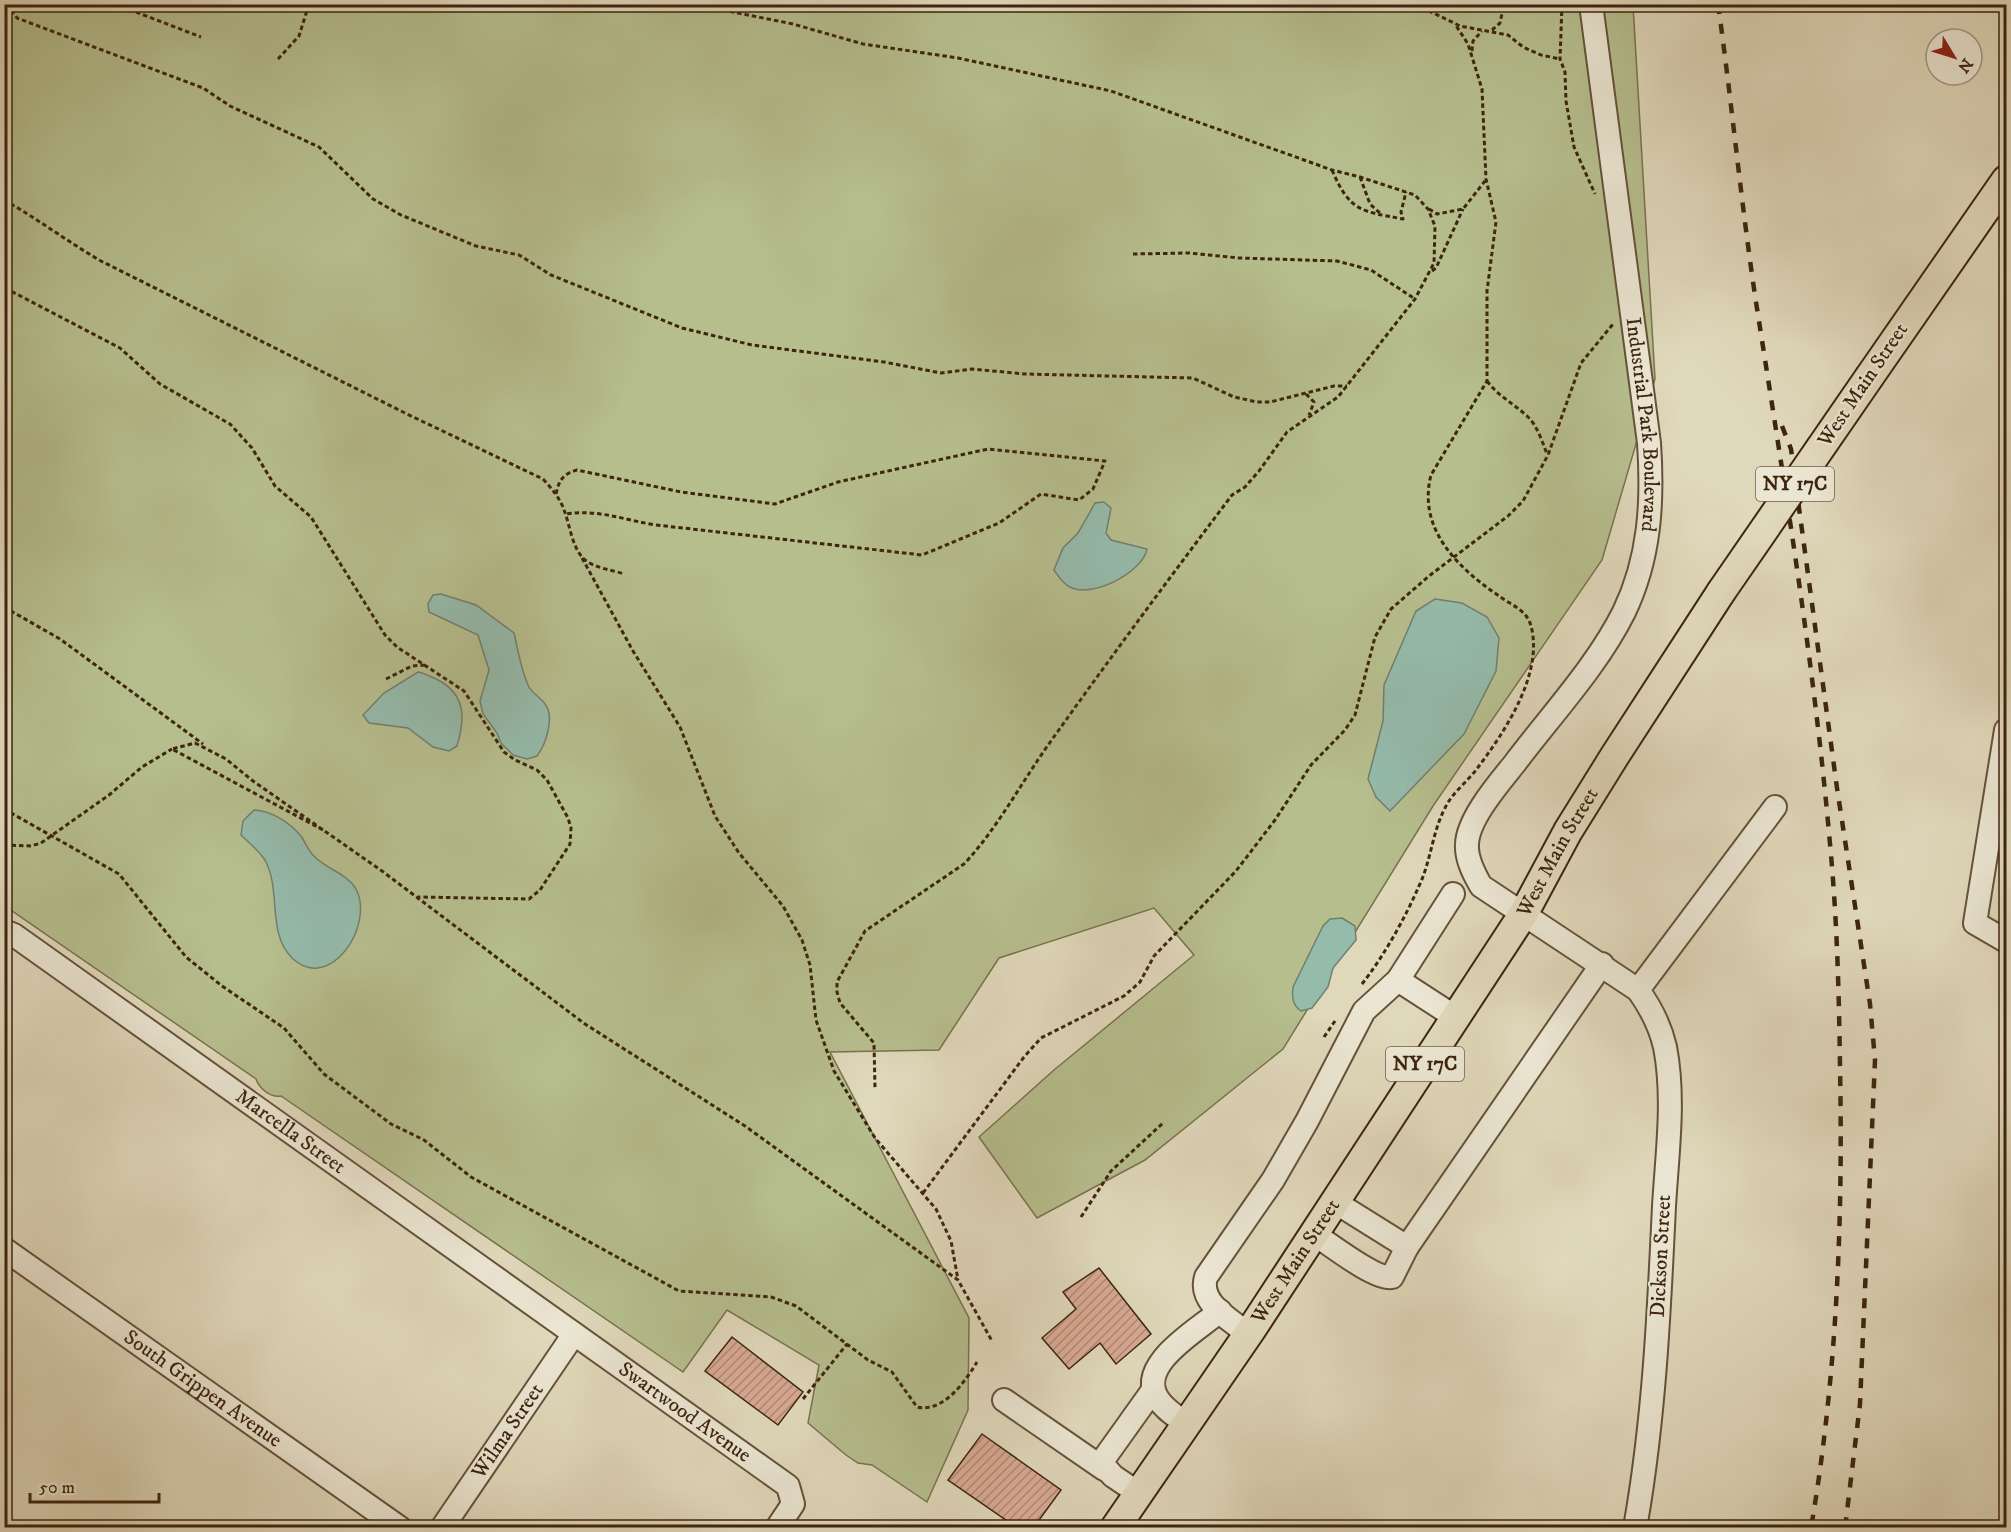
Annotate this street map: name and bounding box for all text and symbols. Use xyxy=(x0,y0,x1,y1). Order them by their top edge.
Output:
north arrow xyxy=(1924,27,1984,87)
text: N xyxy=(1953,54,1977,77)
street label: Industrial Park Boulevard xyxy=(1620,316,1663,534)
street label: West Main Street xyxy=(1811,318,1914,453)
road number: NY 17C xyxy=(1756,467,1834,501)
street label: West Main Street xyxy=(1511,783,1605,922)
road number: NY 17C xyxy=(1386,1047,1464,1081)
street label: Marcella Street xyxy=(230,1084,351,1180)
street label: West Main Street xyxy=(1245,1194,1346,1330)
street label: Dickson Street xyxy=(1645,1194,1677,1318)
street label: South Grippen Avenue xyxy=(119,1324,287,1454)
street label: Swartwood Avenue xyxy=(613,1356,756,1469)
street label: Wilma Street xyxy=(466,1378,550,1485)
scale bar xyxy=(30,1466,159,1504)
text: 50 m xyxy=(39,1477,75,1499)

